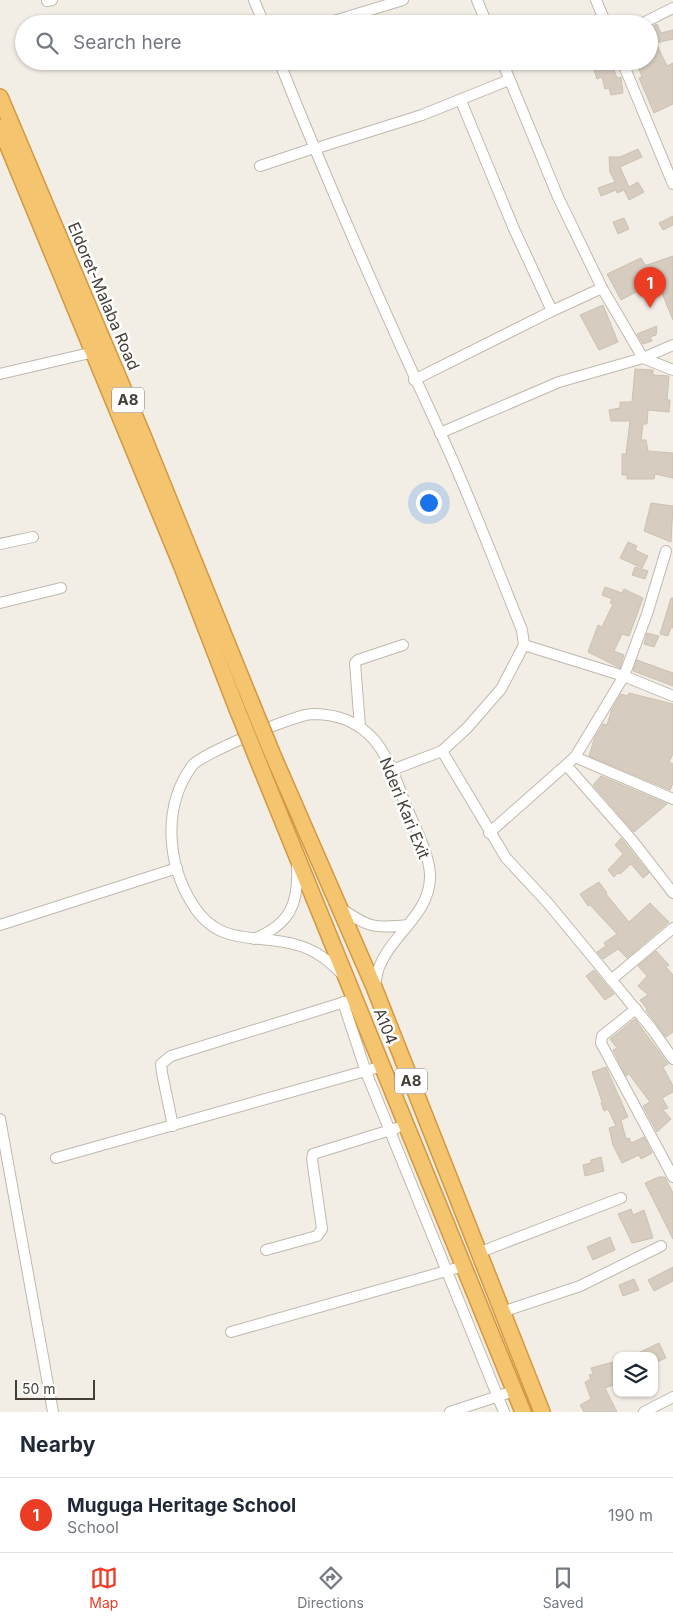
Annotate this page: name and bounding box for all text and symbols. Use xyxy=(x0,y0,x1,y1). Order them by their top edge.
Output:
search box xyxy=(15,15,658,70)
icon: search xyxy=(33,29,61,57)
text: Search here xyxy=(73,31,182,54)
street label: Eldoret-Malaba Road xyxy=(64,219,144,373)
pin: 1 xyxy=(634,267,666,308)
road number: A8 xyxy=(112,388,144,412)
your location xyxy=(416,490,442,516)
street label: Nderi Kari Exit xyxy=(376,754,434,862)
street label: A104 xyxy=(370,1005,402,1047)
road number: A8 xyxy=(395,1068,427,1094)
map controls xyxy=(613,1352,658,1397)
button: layers xyxy=(613,1352,658,1397)
scale bar xyxy=(15,1377,95,1400)
text: 50 m xyxy=(22,1380,56,1397)
text: Nearby xyxy=(20,1432,95,1457)
text: Muguga Heritage School xyxy=(67,1494,296,1517)
text: 1 xyxy=(33,1505,39,1525)
text: 190 m xyxy=(608,1505,653,1525)
text: School xyxy=(67,1517,119,1537)
tab: Map xyxy=(89,1564,118,1611)
tab: Directions xyxy=(297,1564,364,1611)
tab: Saved xyxy=(543,1564,584,1611)

